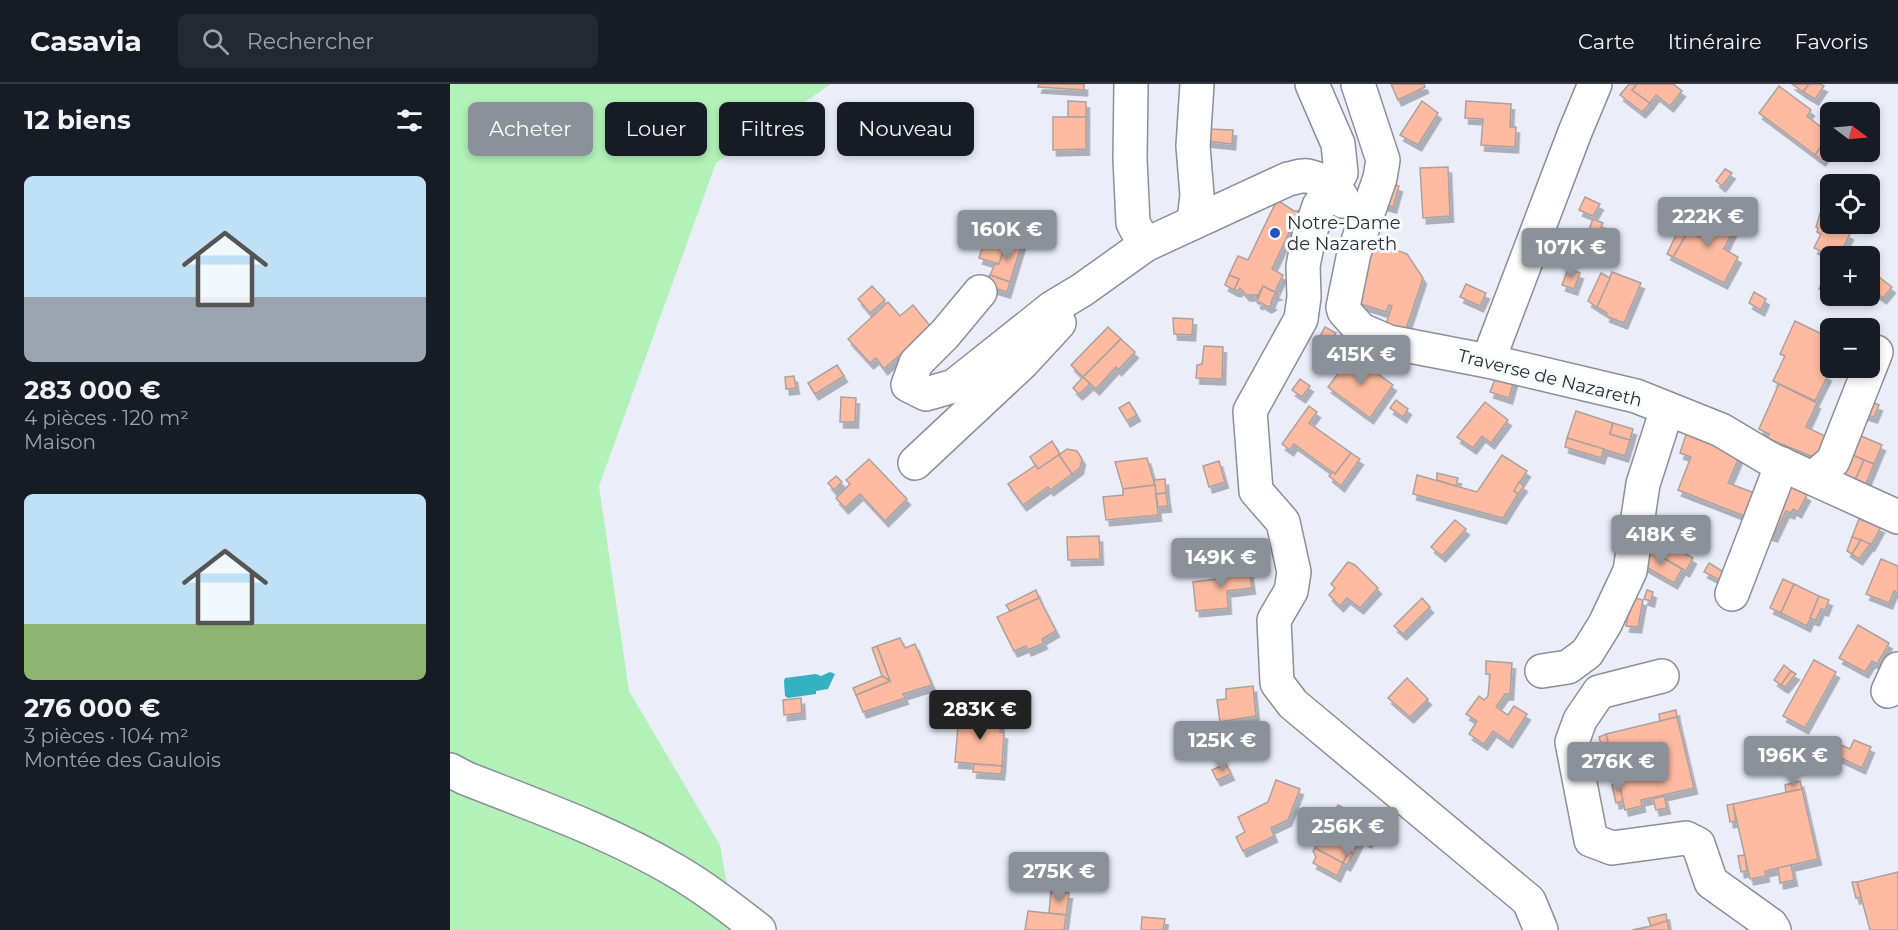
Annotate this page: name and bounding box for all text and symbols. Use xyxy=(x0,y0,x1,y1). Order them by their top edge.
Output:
search box xyxy=(178,14,598,68)
text: Casavia xyxy=(30,24,142,58)
icon: search xyxy=(199,25,232,58)
text: Rechercher xyxy=(247,28,374,55)
text: Carte xyxy=(1578,29,1635,54)
text: Itinéraire xyxy=(1668,29,1762,54)
text: Favoris xyxy=(1795,29,1868,54)
chip: Acheter xyxy=(468,102,593,156)
chip: Louer xyxy=(605,102,707,156)
chip: Filtres xyxy=(719,102,825,156)
chip: Nouveau xyxy=(837,102,974,156)
north arrow xyxy=(1820,102,1880,162)
map controls xyxy=(1820,102,1880,378)
text: 12 biens xyxy=(24,104,131,136)
icon: filters xyxy=(393,104,426,137)
button: locate xyxy=(1820,174,1880,234)
pin: 222K € xyxy=(1659,197,1757,248)
text: 222K € xyxy=(1672,204,1744,228)
pin: 160K € xyxy=(958,210,1056,261)
place label: Notre-Dame de Nazareth xyxy=(1287,212,1401,255)
icon: home xyxy=(171,215,279,323)
text: 160K € xyxy=(972,217,1042,241)
marker: Notre-Dame de Nazareth xyxy=(1268,226,1282,240)
pin: 107K € xyxy=(1522,228,1620,279)
text: 107K € xyxy=(1536,235,1606,259)
button: + xyxy=(1820,246,1880,306)
button: − xyxy=(1820,318,1880,378)
pin: 415K € xyxy=(1312,335,1410,386)
text: 415K € xyxy=(1326,342,1396,366)
street label: Traverse de Nazareth xyxy=(1456,344,1644,412)
text: 283 000 € xyxy=(24,374,161,406)
text: 4 pièces · 120 m² xyxy=(24,406,189,430)
text: Maison xyxy=(24,430,96,454)
pin: 418K € xyxy=(1612,515,1710,566)
text: 418K € xyxy=(1626,522,1697,546)
icon: home xyxy=(171,533,279,641)
pin: 149K € xyxy=(1172,538,1270,589)
text: 149K € xyxy=(1186,545,1256,569)
pin: 283K € xyxy=(931,690,1029,741)
text: 276 000 € xyxy=(24,692,160,724)
text: 283K € xyxy=(943,697,1017,721)
pin: 125K € xyxy=(1173,721,1271,772)
text: 3 pièces · 104 m² xyxy=(24,724,189,748)
text: 125K € xyxy=(1188,728,1256,752)
pin: 196K € xyxy=(1744,736,1842,787)
pin: 276K € xyxy=(1569,742,1667,793)
text: 196K € xyxy=(1758,743,1828,767)
text: Montée des Gaulois xyxy=(24,748,221,772)
text: 276K € xyxy=(1581,749,1655,773)
pin: 256K € xyxy=(1299,807,1397,858)
text: 256K € xyxy=(1311,814,1385,838)
pin: 275K € xyxy=(1010,852,1108,903)
text: 275K € xyxy=(1023,859,1095,883)

